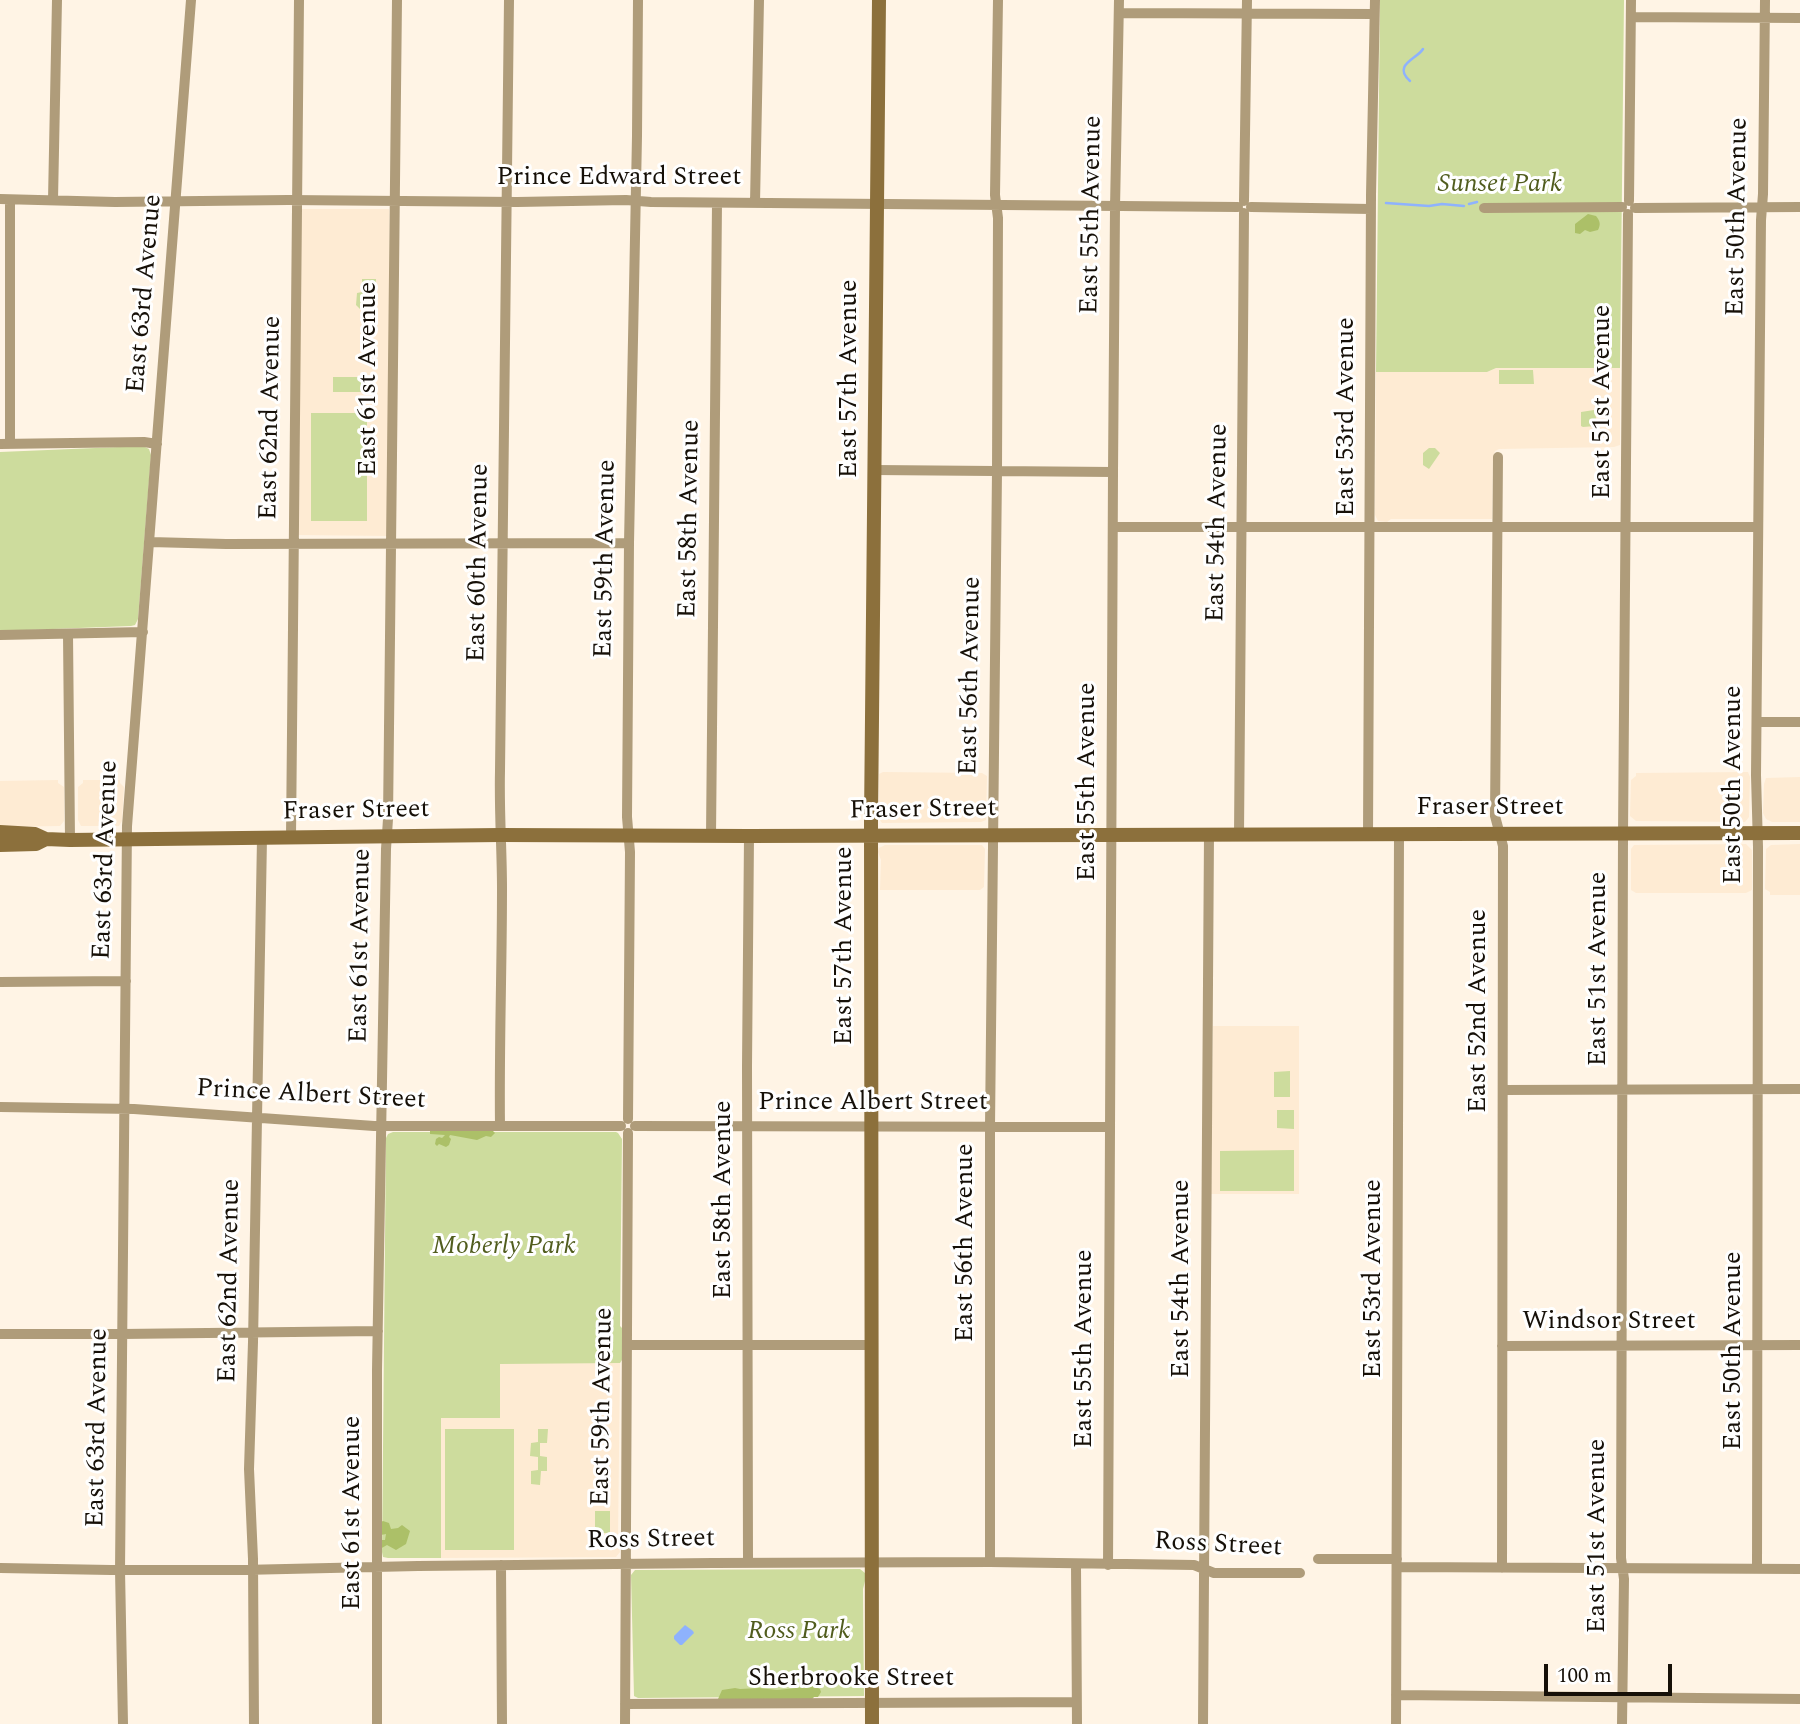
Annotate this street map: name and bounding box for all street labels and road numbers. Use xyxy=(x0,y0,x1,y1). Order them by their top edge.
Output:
street label: East 55th Avenue xyxy=(1076,115,1110,315)
street label: East 50th Avenue xyxy=(1722,117,1756,317)
street label: Prince Edward Street xyxy=(497,163,741,195)
street label: East 63rd Avenue xyxy=(122,193,170,395)
street label: East 57th Avenue xyxy=(835,279,867,479)
street label: East 61st Avenue xyxy=(354,282,386,476)
street label: East 51st Avenue xyxy=(1588,305,1620,499)
street label: East 62nd Avenue xyxy=(255,316,289,520)
street label: East 53rd Avenue xyxy=(1332,317,1364,517)
street label: East 58th Avenue xyxy=(674,419,708,619)
street label: East 54th Avenue xyxy=(1202,423,1236,623)
street label: East 59th Avenue xyxy=(590,459,624,659)
street label: East 60th Avenue xyxy=(463,463,497,663)
street label: East 56th Avenue xyxy=(955,576,989,776)
street label: East 55th Avenue xyxy=(1073,682,1105,882)
street label: East 50th Avenue xyxy=(1719,685,1751,885)
street label: East 63rd Avenue xyxy=(88,760,126,960)
street label: Fraser Street xyxy=(1416,793,1564,825)
street label: Fraser Street xyxy=(849,794,997,828)
street label: Fraser Street xyxy=(282,795,430,829)
street label: East 57th Avenue xyxy=(830,846,862,1046)
street label: East 61st Avenue xyxy=(345,848,379,1044)
street label: East 51st Avenue xyxy=(1584,872,1616,1066)
street label: East 52nd Avenue xyxy=(1464,909,1496,1113)
street label: Prince Albert Street xyxy=(195,1074,427,1118)
street label: Prince Albert Street xyxy=(758,1088,988,1120)
street label: East 58th Avenue xyxy=(709,1100,741,1300)
street label: East 56th Avenue xyxy=(951,1143,983,1343)
street label: East 62nd Avenue xyxy=(214,1179,248,1383)
street label: East 54th Avenue xyxy=(1167,1179,1199,1379)
street label: East 53rd Avenue xyxy=(1359,1179,1391,1379)
street label: East 55th Avenue xyxy=(1070,1249,1102,1449)
street label: East 50th Avenue xyxy=(1719,1251,1751,1451)
street label: East 59th Avenue xyxy=(587,1307,621,1507)
street label: Windsor Street xyxy=(1522,1307,1696,1339)
street label: East 63rd Avenue xyxy=(82,1328,116,1528)
street label: East 61st Avenue xyxy=(338,1416,370,1610)
street label: East 51st Avenue xyxy=(1583,1439,1615,1633)
street label: Ross Street xyxy=(587,1524,715,1558)
street label: Ross Street xyxy=(1153,1527,1283,1565)
street label: Sherbrooke Street xyxy=(748,1664,954,1696)

